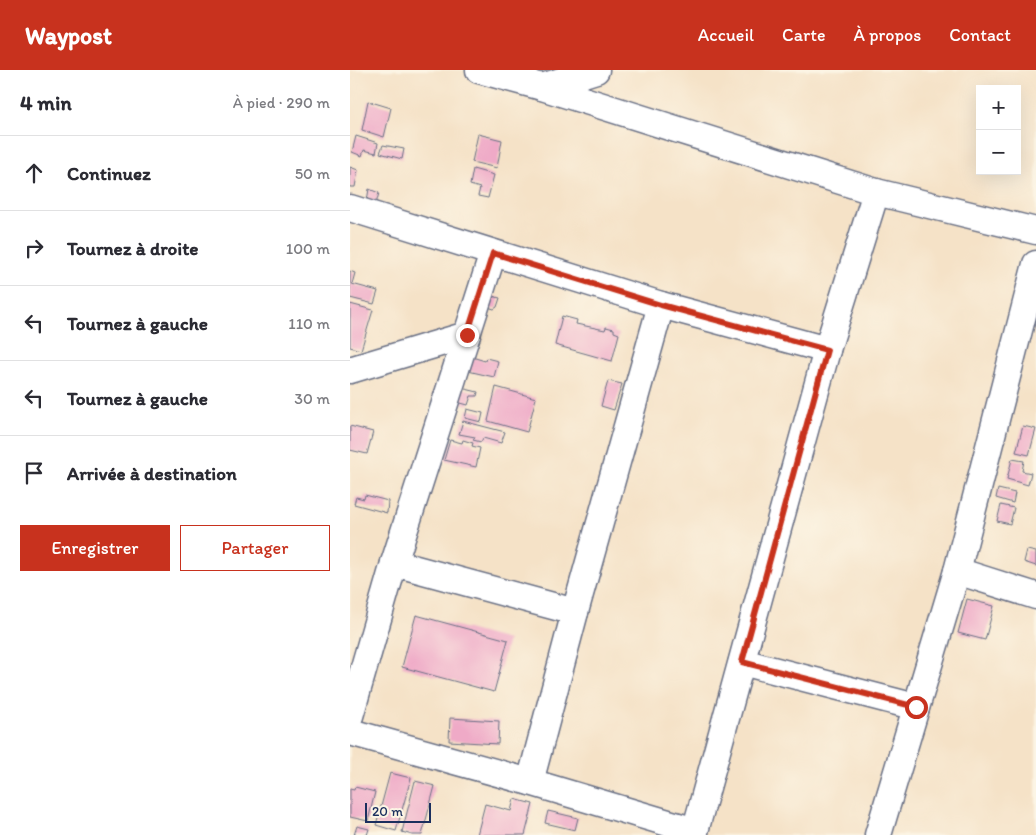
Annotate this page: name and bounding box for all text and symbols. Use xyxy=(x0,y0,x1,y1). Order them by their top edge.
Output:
text: Waypost xyxy=(25,21,112,50)
text: Accueil xyxy=(698,24,754,46)
text: Carte xyxy=(782,24,825,46)
text: À propos xyxy=(853,24,921,46)
text: Contact xyxy=(949,24,1011,46)
map controls xyxy=(976,85,1021,175)
button: + xyxy=(976,85,1021,130)
text: 4 min xyxy=(20,90,72,115)
text: À pied · 290 m xyxy=(233,93,330,112)
button: − xyxy=(976,130,1021,175)
icon: ahead xyxy=(20,159,48,187)
text: Continuez xyxy=(67,162,151,185)
text: 50 m xyxy=(295,164,330,183)
icon: right xyxy=(20,234,48,262)
text: Tournez à droite xyxy=(67,237,199,260)
text: 100 m xyxy=(286,239,330,258)
icon: left xyxy=(20,309,48,337)
text: Tournez à gauche xyxy=(67,312,208,335)
text: 110 m xyxy=(288,314,330,333)
route end xyxy=(456,324,479,347)
icon: left xyxy=(20,384,48,412)
text: Tournez à gauche xyxy=(67,387,208,410)
text: 30 m xyxy=(294,389,330,408)
icon: arrive xyxy=(20,459,48,487)
text: Arrivée à destination xyxy=(67,462,237,485)
button: Enregistrer xyxy=(20,525,170,571)
button: Partager xyxy=(180,525,330,571)
route start xyxy=(905,696,928,719)
scale bar xyxy=(365,800,431,823)
text: 20 m xyxy=(372,803,403,820)

